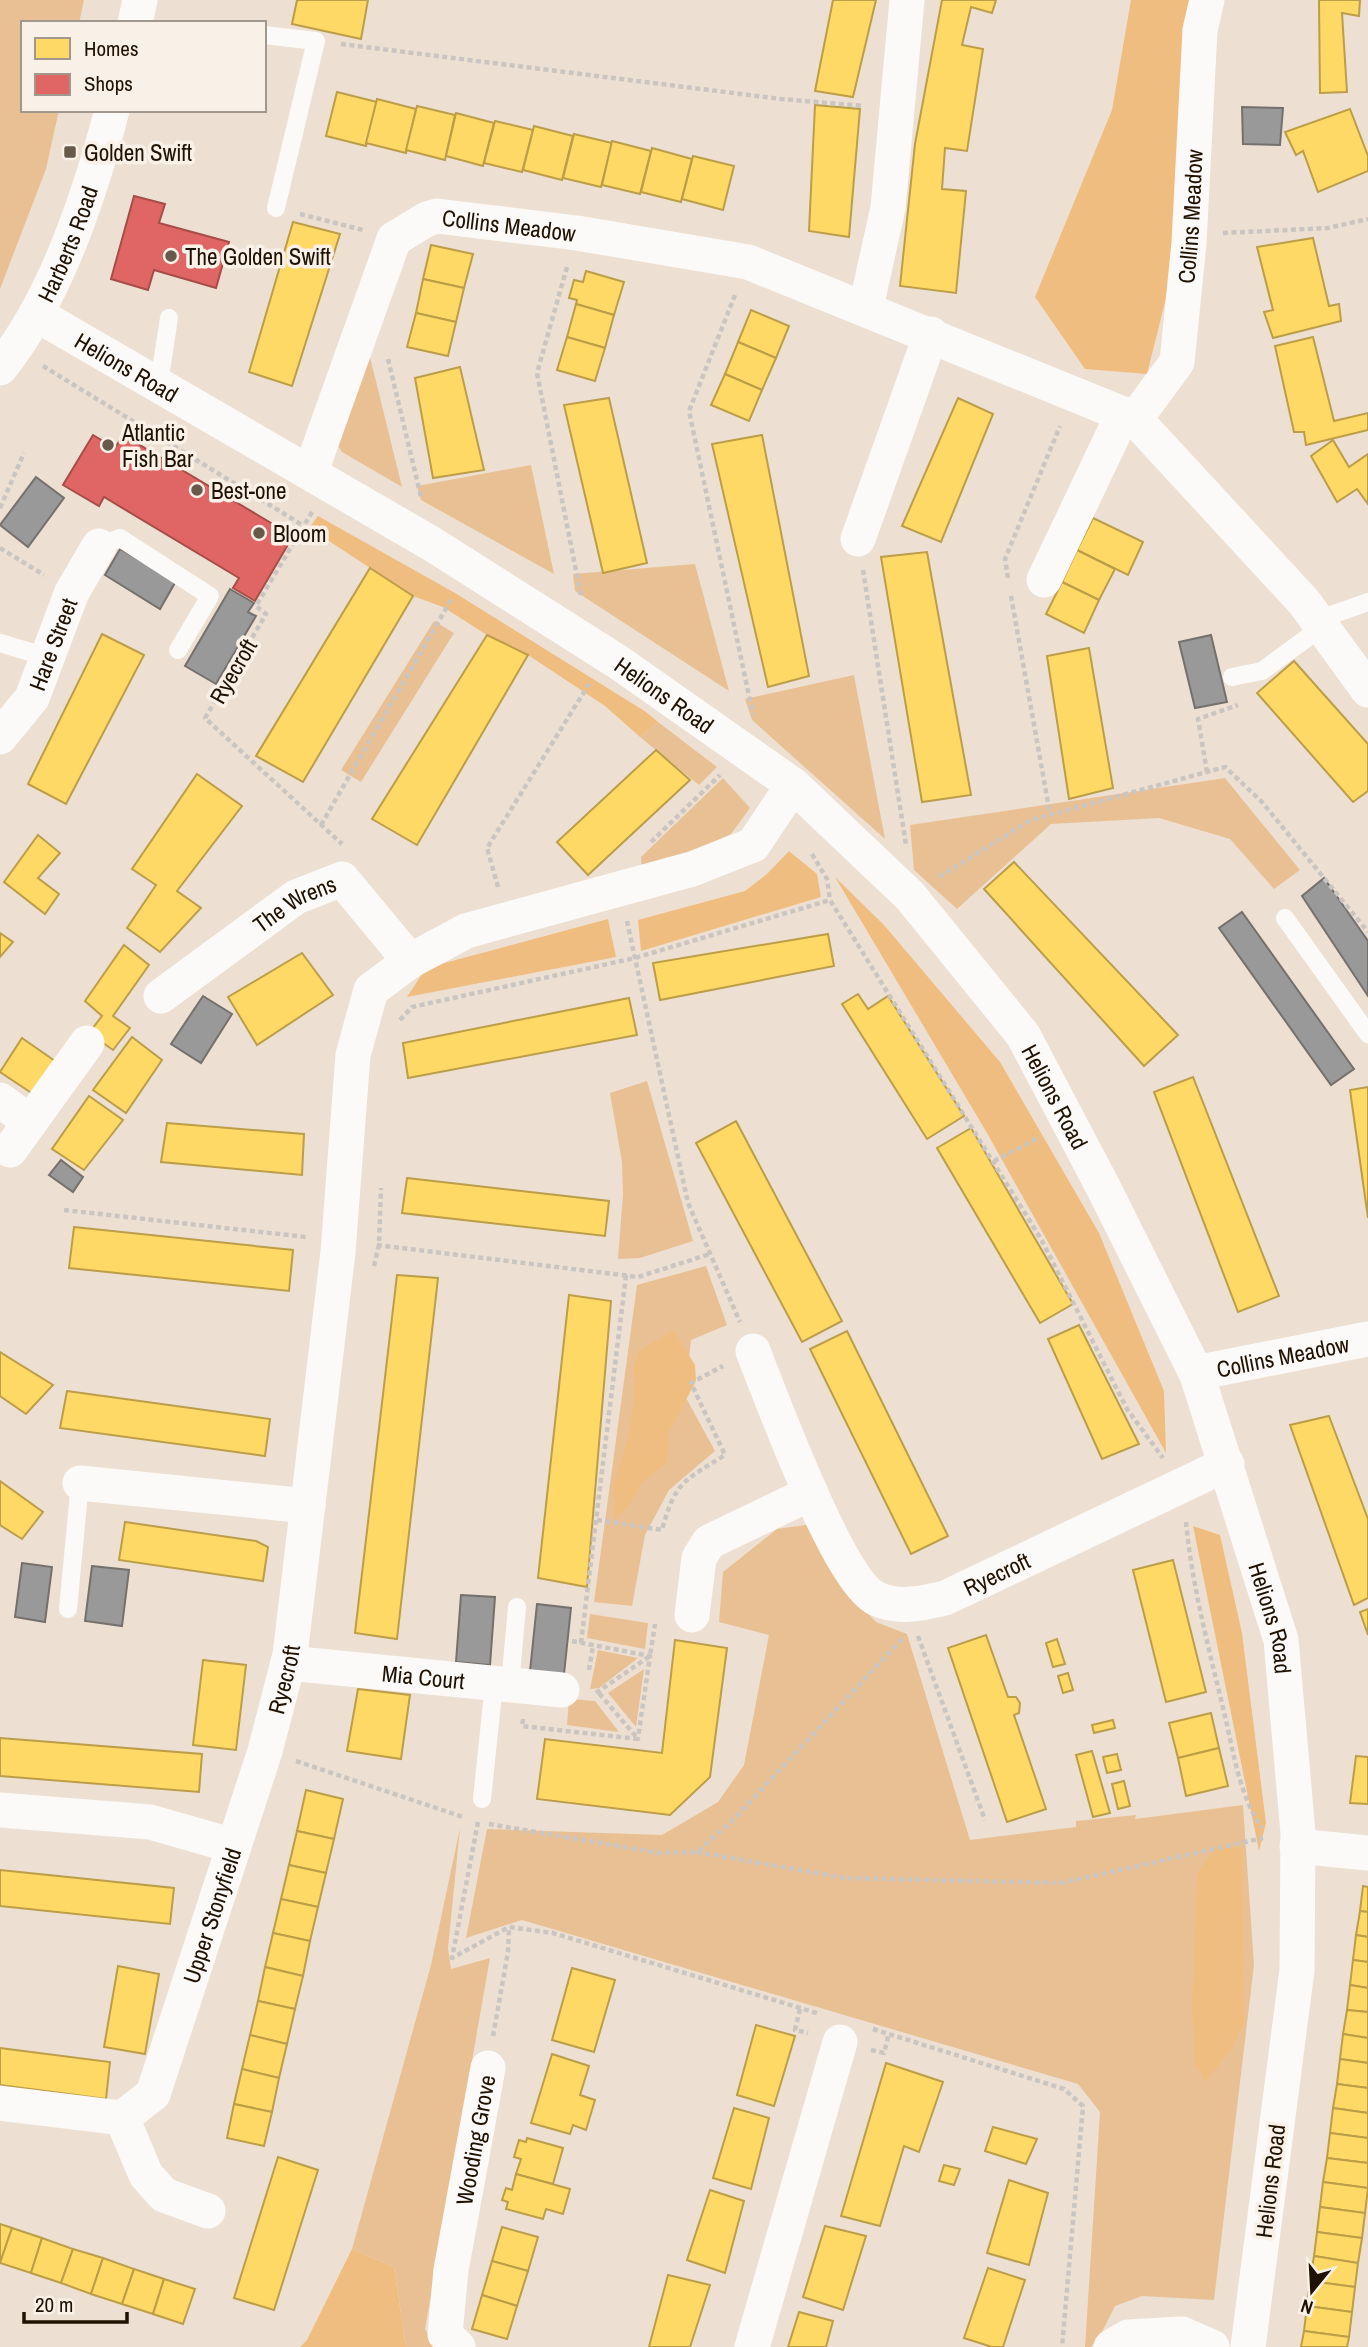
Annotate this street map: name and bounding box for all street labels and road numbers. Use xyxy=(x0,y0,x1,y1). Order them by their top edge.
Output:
street label: Collins Meadow xyxy=(1170,148,1209,285)
street label: Harberts Road xyxy=(29,182,104,307)
street label: Collins Meadow xyxy=(441,201,578,248)
street label: Helions Road xyxy=(70,325,184,409)
street label: Hare Street xyxy=(21,594,84,695)
street label: Ryecroft xyxy=(202,633,264,709)
street label: Helions Road xyxy=(609,649,720,740)
street label: The Wrens xyxy=(246,867,340,939)
street label: Helions Road xyxy=(1015,1039,1096,1154)
street label: Collins Meadow xyxy=(1214,1328,1352,1384)
street label: Ryecroft xyxy=(958,1544,1035,1603)
street label: Helions Road xyxy=(1242,1558,1299,1675)
street label: Ryecroft xyxy=(260,1643,307,1717)
street label: Mia Court xyxy=(381,1657,466,1696)
street label: Upper Stonyfield xyxy=(175,1844,248,1987)
street label: Wooding Grove xyxy=(448,2072,502,2207)
street label: Helions Road xyxy=(1248,2122,1292,2240)

